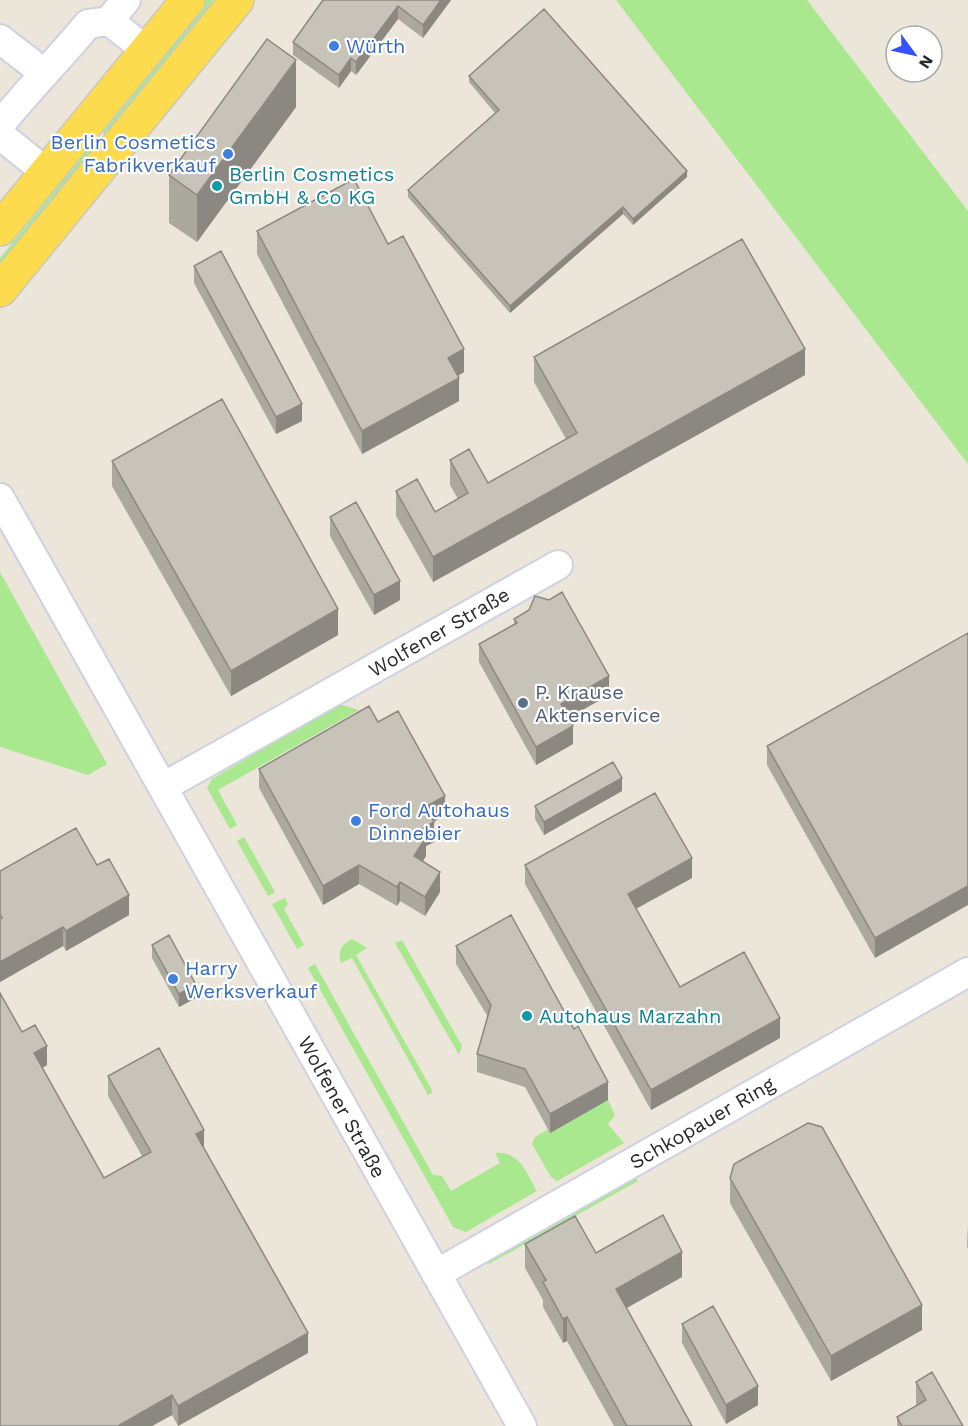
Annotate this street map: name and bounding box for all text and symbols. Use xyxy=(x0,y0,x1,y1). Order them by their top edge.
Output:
north arrow xyxy=(884,24,944,84)
place label: Würth xyxy=(346,34,406,58)
marker: Würth xyxy=(327,39,341,53)
text: N xyxy=(915,52,937,72)
place label: Berlin Cosmetics Fabrikverkauf xyxy=(51,130,216,177)
marker: Berlin Cosmetics Fabrikverkauf xyxy=(221,147,235,161)
place label: Berlin Cosmetics GmbH & Co KG xyxy=(229,162,394,209)
marker: Berlin Cosmetics GmbH & Co KG xyxy=(210,179,224,193)
street label: Wolfener Straße xyxy=(364,582,514,682)
place label: P. Krause Aktenservice xyxy=(535,680,661,727)
marker: P. Krause Aktenservice xyxy=(516,696,530,710)
place label: Ford Autohaus Dinnebier xyxy=(368,798,510,845)
marker: Ford Autohaus Dinnebier xyxy=(349,814,363,828)
place label: Harry Werksverkauf xyxy=(185,956,318,1003)
marker: Harry Werksverkauf xyxy=(166,972,180,986)
place label: Autohaus Marzahn xyxy=(539,1004,721,1028)
marker: Autohaus Marzahn xyxy=(520,1009,534,1023)
street label: Wolfener Straße xyxy=(293,1032,391,1182)
street label: Schkopauer Ring xyxy=(625,1072,779,1174)

